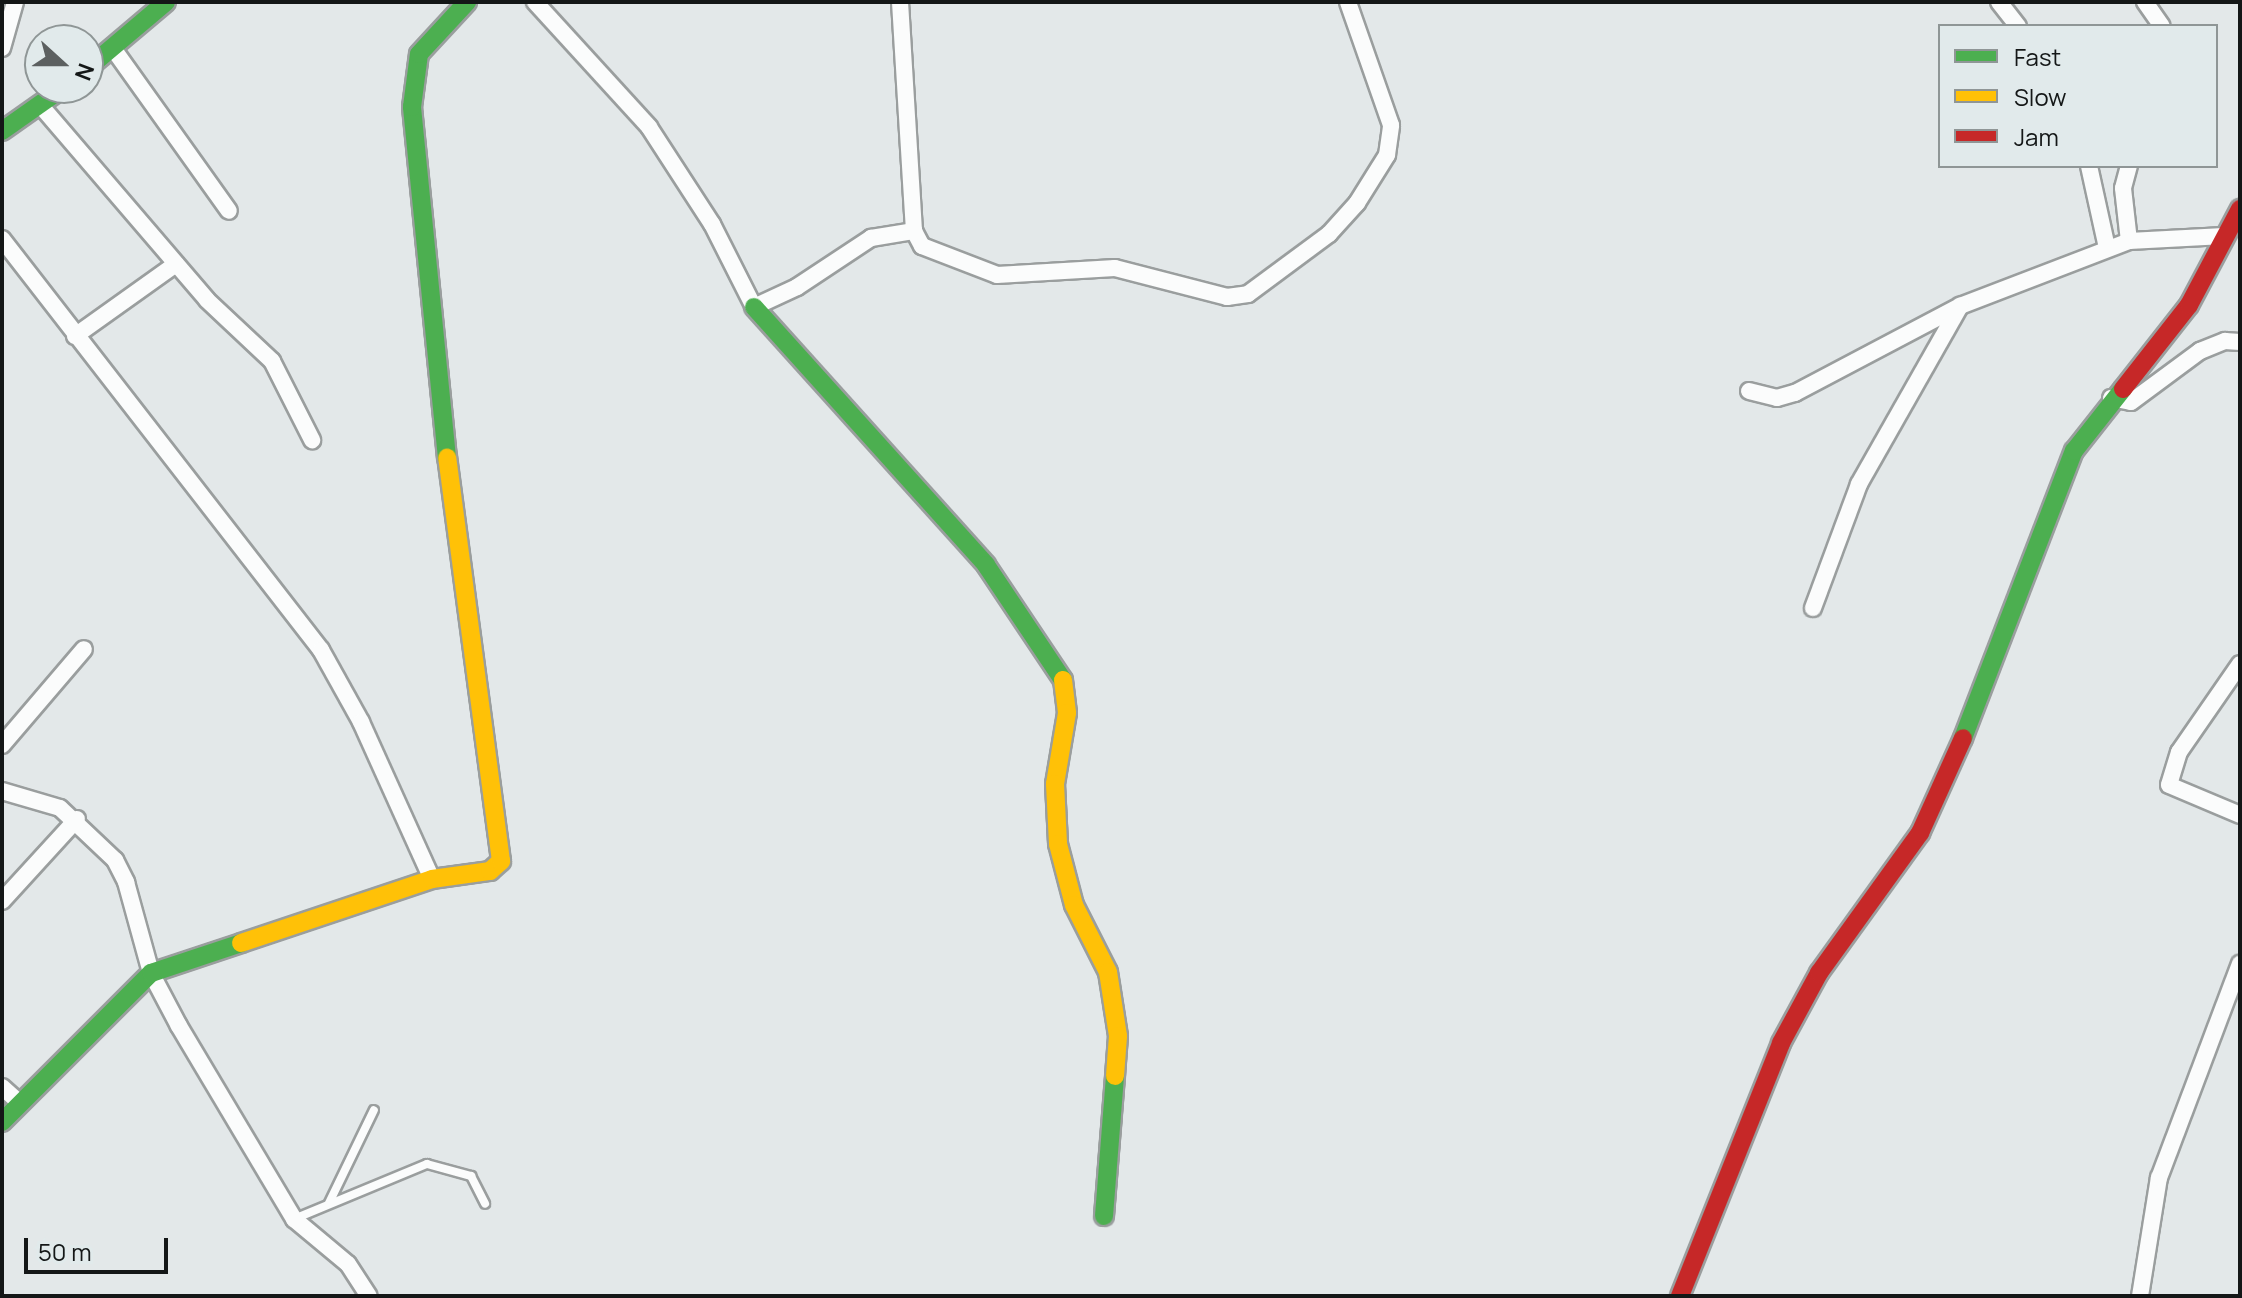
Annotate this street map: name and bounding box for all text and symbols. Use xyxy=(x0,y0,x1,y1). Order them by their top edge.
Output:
north arrow xyxy=(24,24,104,104)
legend xyxy=(1938,24,2218,168)
text: Fast xyxy=(2014,40,2061,73)
text: N xyxy=(68,59,101,85)
text: Slow xyxy=(2014,80,2067,113)
text: Jam xyxy=(2014,120,2059,153)
scale bar xyxy=(28,1222,172,1272)
text: 50 m xyxy=(38,1235,92,1268)

